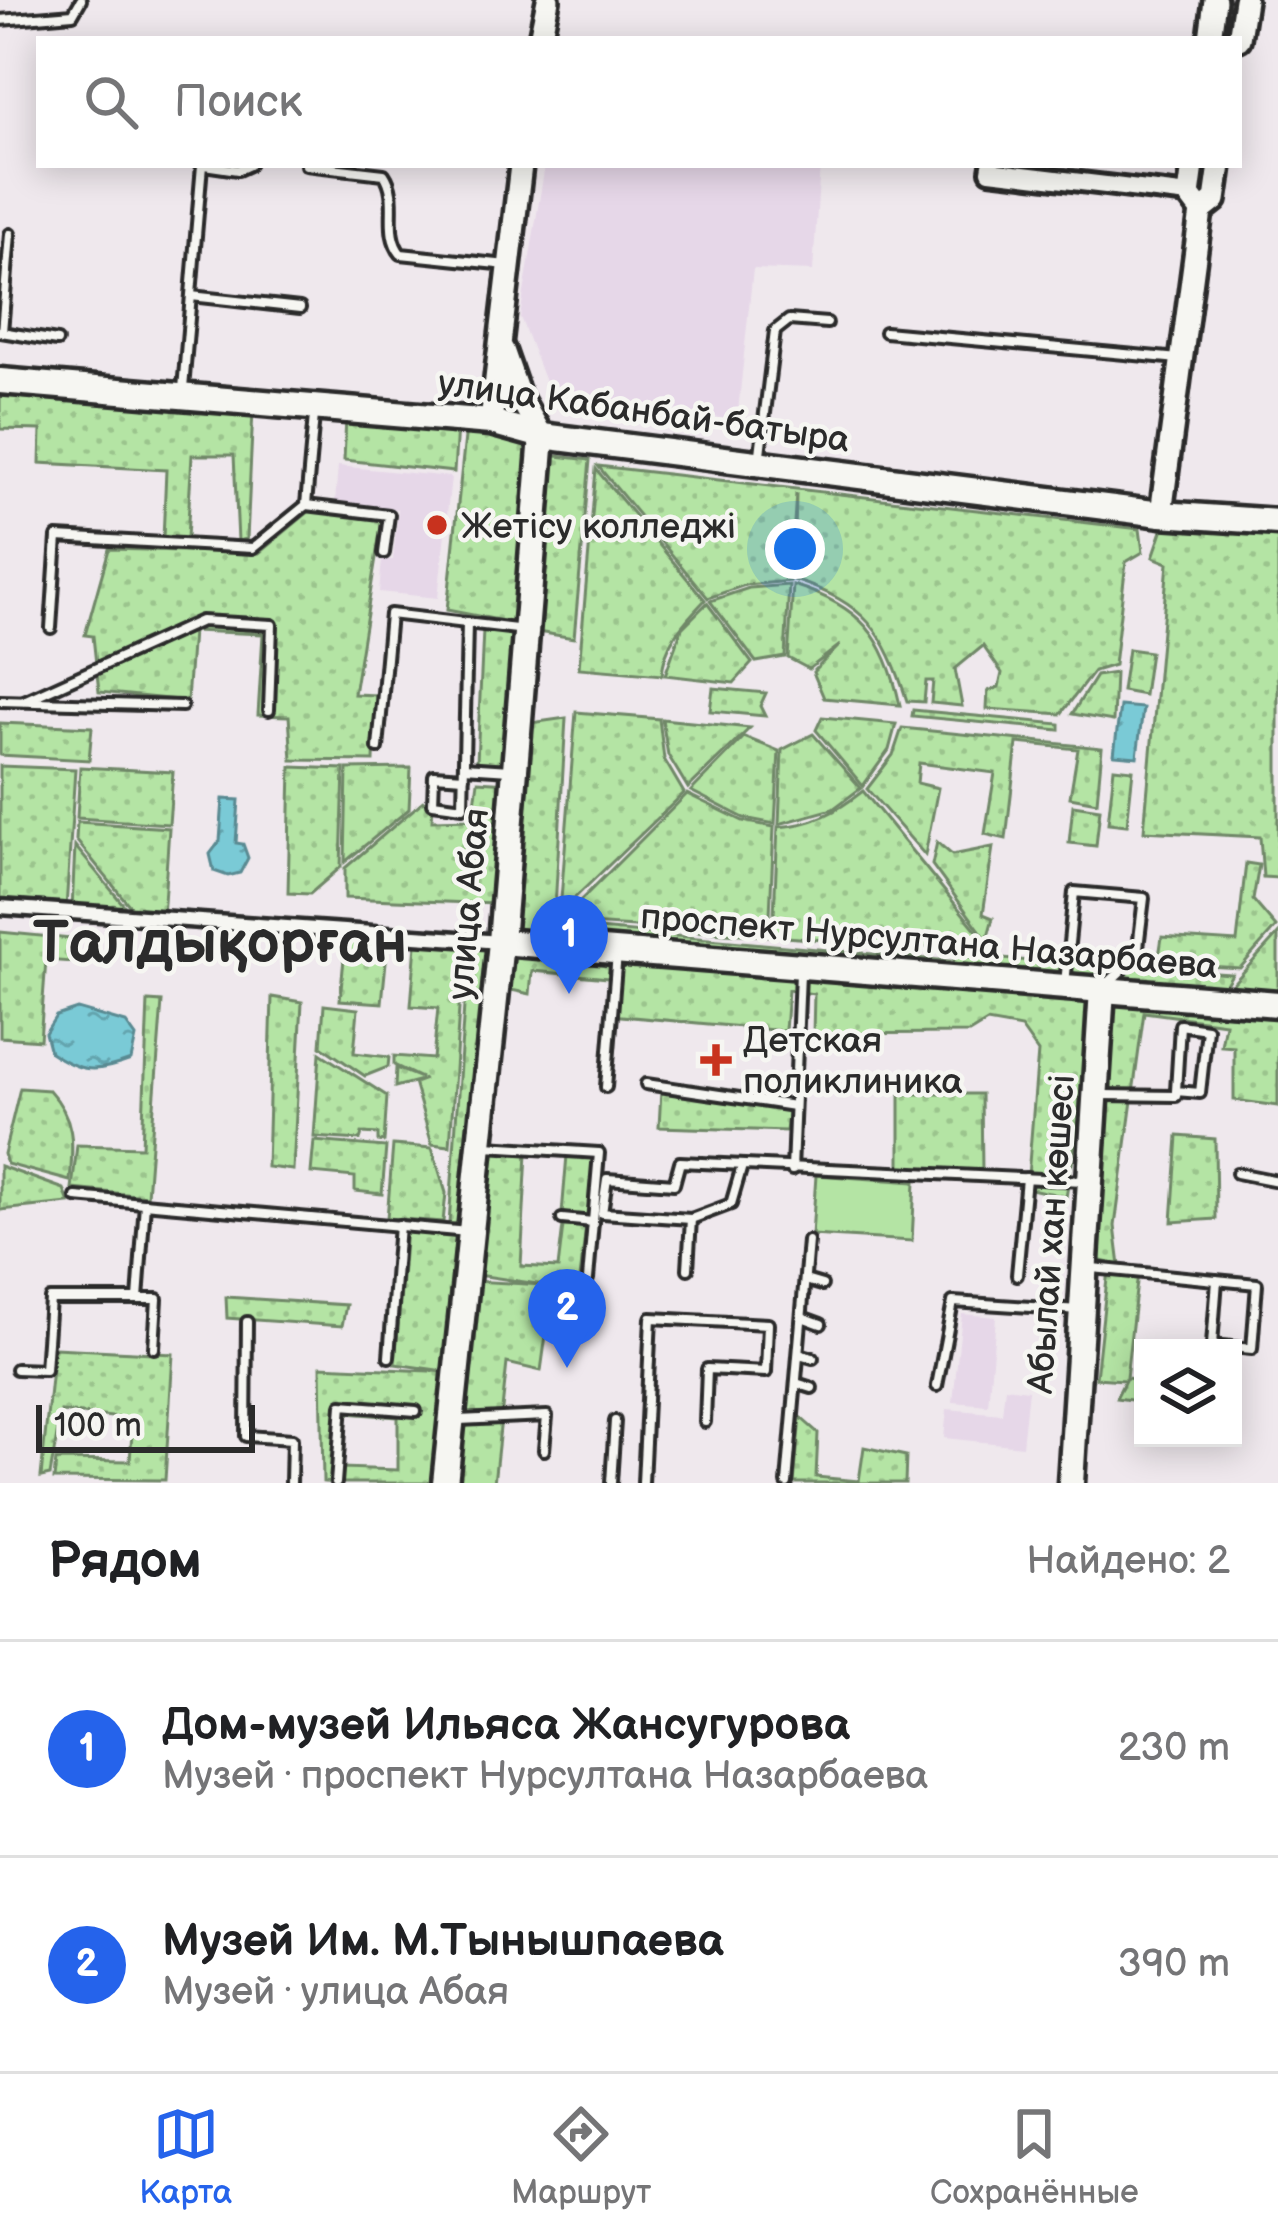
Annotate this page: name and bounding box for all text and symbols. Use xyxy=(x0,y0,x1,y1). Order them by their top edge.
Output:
search box xyxy=(36,36,1242,168)
icon: search xyxy=(78,69,144,135)
text: Поиск xyxy=(174,75,302,130)
street label: улица Кабанбай-батыра xyxy=(435,362,852,463)
place label: Жетісу колледжі xyxy=(461,506,736,549)
marker: Жетісу колледжі xyxy=(424,512,450,538)
your location xyxy=(765,519,825,579)
street label: улица Абая xyxy=(440,807,499,1002)
pin: 1 xyxy=(530,895,608,994)
street label: проспект Нурсултана Назарбаева xyxy=(638,896,1219,989)
district label: Талдықорған xyxy=(33,908,407,980)
place label: Детская поликлиника xyxy=(743,1020,963,1104)
marker: Детская поликлиника xyxy=(700,1044,732,1076)
street label: Абылай хан көшесі xyxy=(1020,1073,1085,1396)
pin: 2 xyxy=(528,1269,606,1368)
map controls xyxy=(1134,1339,1242,1447)
button: layers xyxy=(1134,1339,1242,1447)
scale bar xyxy=(36,1399,255,1452)
text: 100 m xyxy=(54,1406,142,1446)
text: Рядом xyxy=(48,1531,202,1592)
text: Найдено: 2 xyxy=(1026,1538,1230,1585)
text: Дом-музей Ильяса Жансугурова xyxy=(162,1698,850,1753)
text: 1 xyxy=(79,1725,95,1772)
text: 230 m xyxy=(1118,1725,1230,1772)
text: Музей · проспект Нурсултана Назарбаева xyxy=(162,1753,928,1800)
text: Музей Им. М.Тынышпаева xyxy=(162,1914,724,1969)
text: 2 xyxy=(75,1941,99,1988)
text: 390 m xyxy=(1118,1941,1230,1988)
text: Музей · улица Абая xyxy=(162,1969,509,2016)
tab: Карта xyxy=(139,2101,232,2213)
tab: Маршрут xyxy=(511,2101,651,2213)
tab: Сохранённые xyxy=(930,2101,1139,2213)

